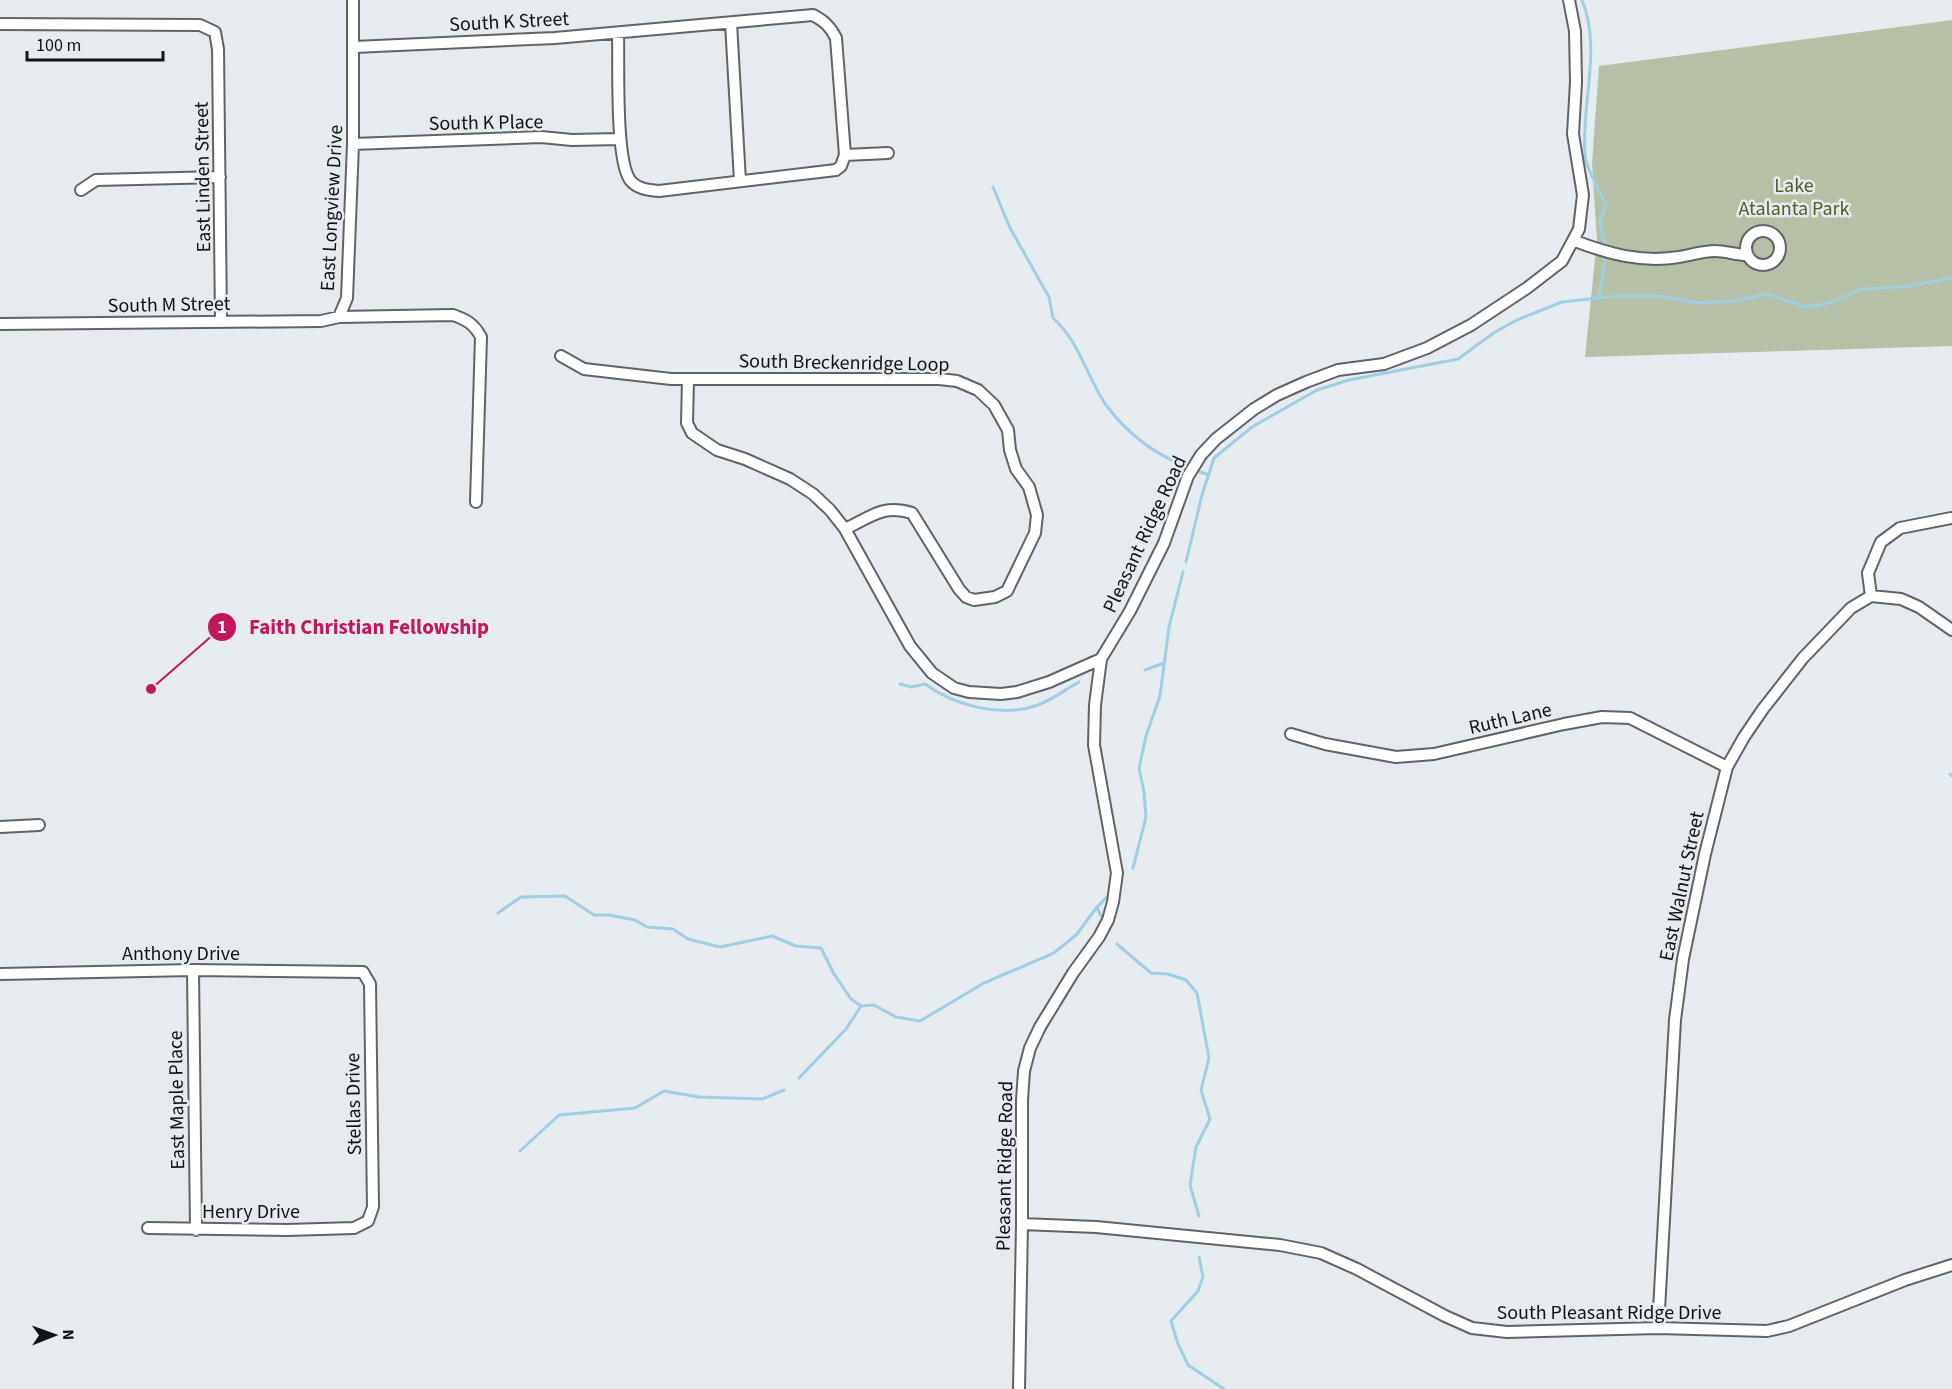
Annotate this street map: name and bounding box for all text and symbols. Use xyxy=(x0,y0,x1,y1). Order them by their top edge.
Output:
street label: South K Street xyxy=(449,5,570,39)
scale bar xyxy=(27,24,164,62)
text: 100 m xyxy=(36,33,81,58)
street label: East Linden Street xyxy=(188,101,218,253)
street label: South K Place xyxy=(428,108,544,138)
street label: East Longview Drive xyxy=(314,124,350,292)
park label: Lake Atalanta Park xyxy=(1739,172,1850,223)
street label: South M Street xyxy=(107,290,231,320)
street label: South Breckenridge Loop xyxy=(738,347,950,379)
street label: Pleasant Ridge Road xyxy=(1096,451,1194,618)
callout: Faith Christian Fellowship xyxy=(207,608,501,647)
text: Faith Christian Fellowship xyxy=(249,612,489,642)
text: 1 xyxy=(217,615,227,640)
street label: Ruth Lane xyxy=(1466,696,1555,742)
street label: East Walnut Street xyxy=(1652,808,1712,964)
street label: Anthony Drive xyxy=(122,940,240,968)
street label: East Maple Place xyxy=(162,1030,192,1170)
street label: Stellas Drive xyxy=(339,1052,369,1156)
street label: Pleasant Ridge Road xyxy=(990,1081,1020,1251)
street label: Henry Drive xyxy=(202,1198,300,1226)
street label: South Pleasant Ridge Drive xyxy=(1497,1299,1721,1327)
north arrow xyxy=(24,1305,84,1365)
text: N xyxy=(57,1329,79,1340)

